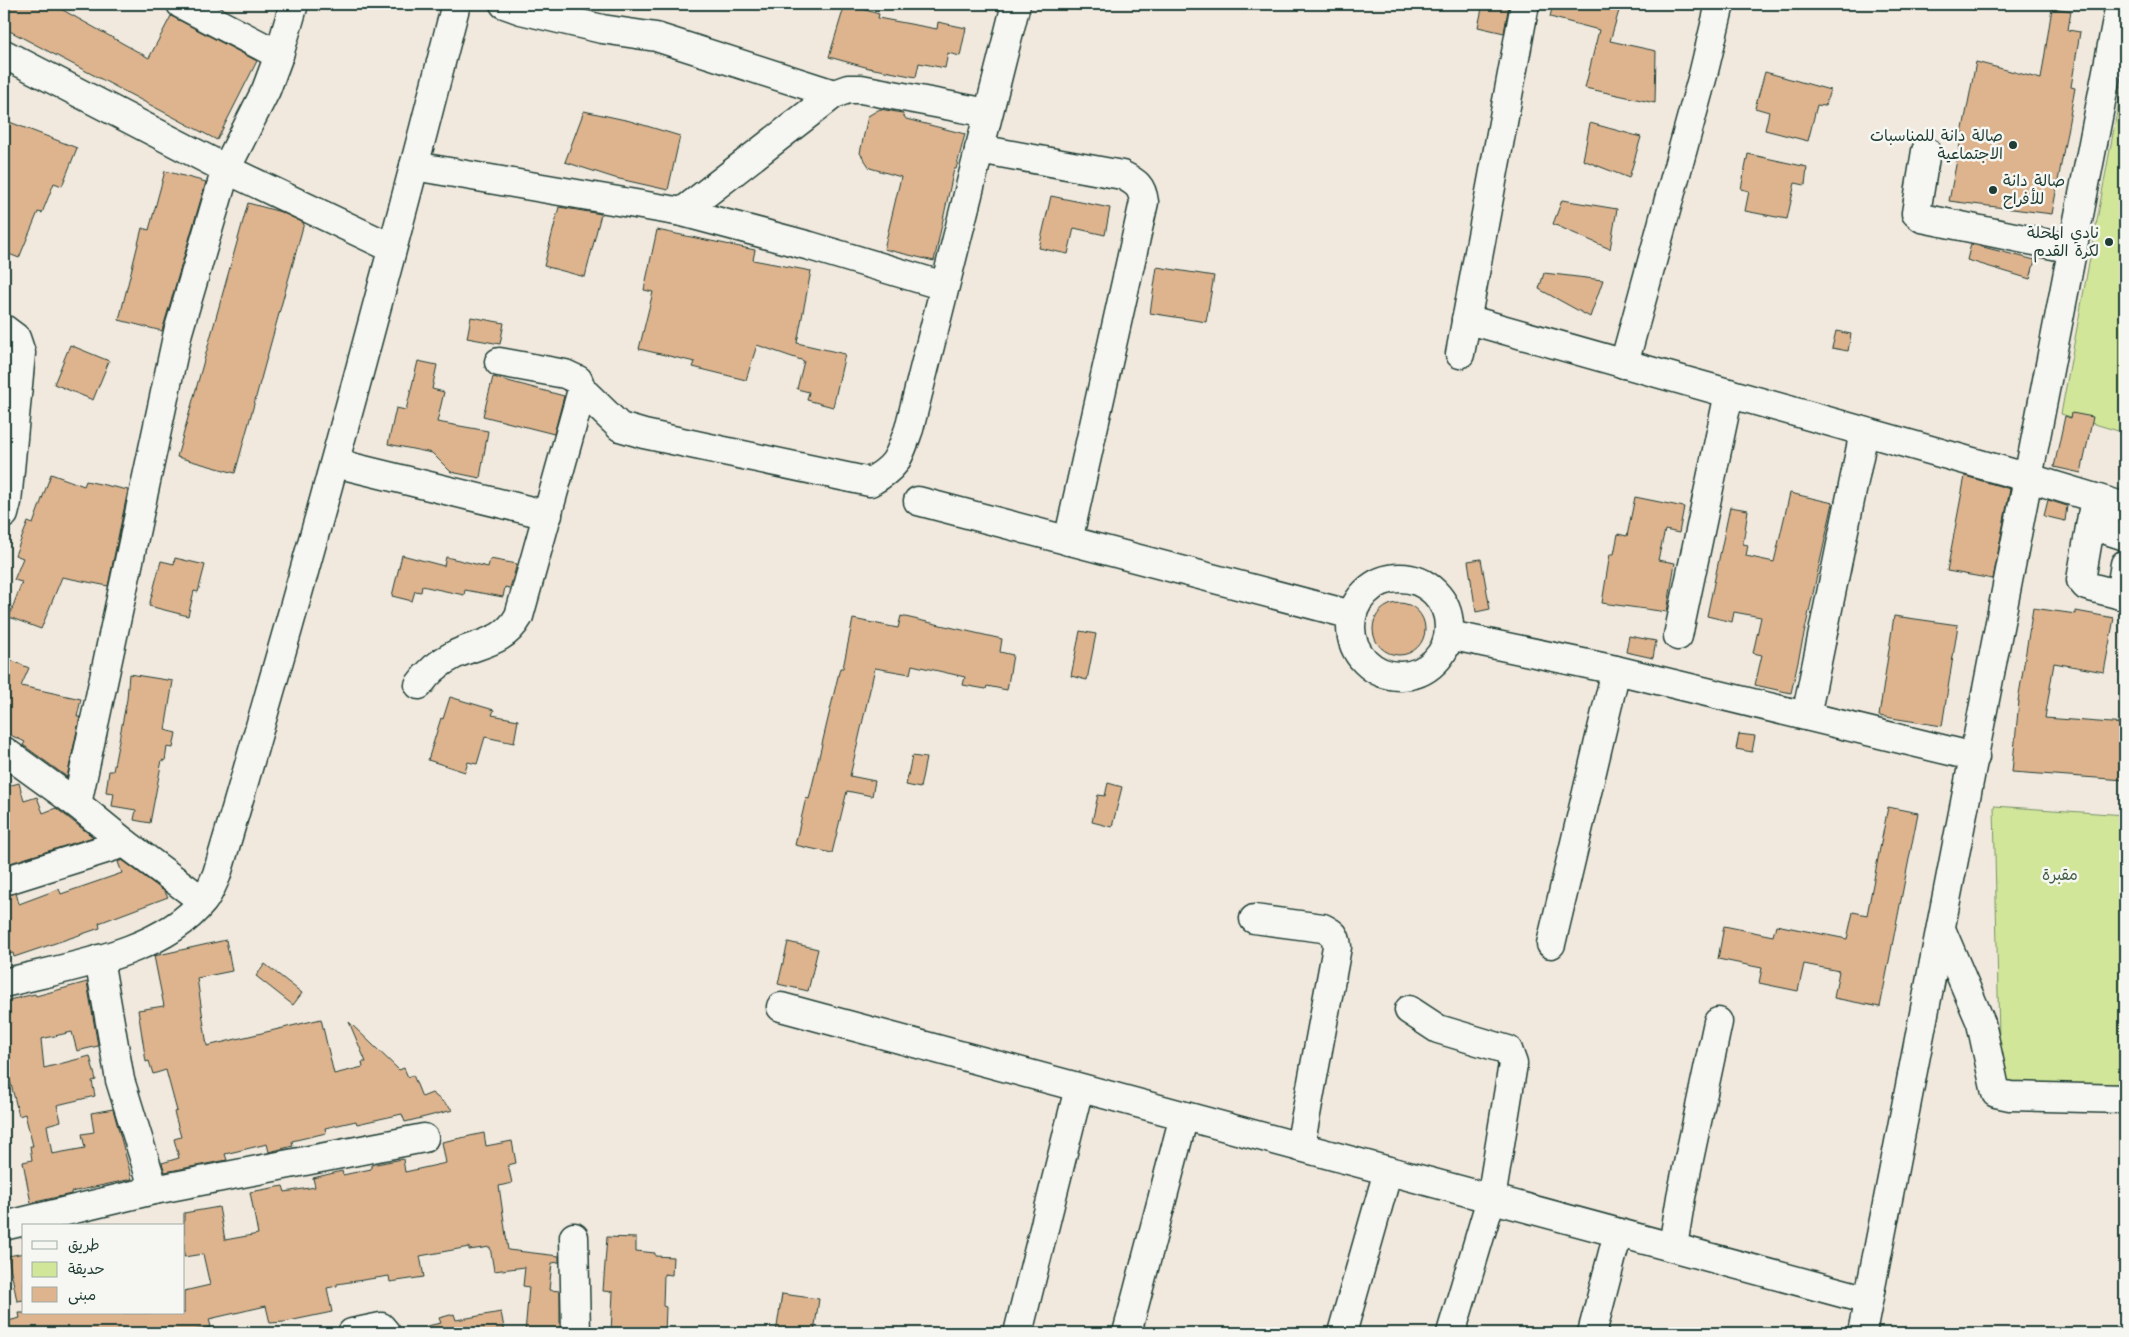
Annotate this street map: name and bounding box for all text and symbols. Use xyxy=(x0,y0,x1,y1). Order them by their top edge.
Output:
place label: صالة دانة للمناسبات الاجتماعية xyxy=(1870,124,2003,167)
marker: صالة دانة للمناسبات الاجتماعية xyxy=(2007,139,2019,151)
place label: صالة دانة للأفراح xyxy=(2003,169,2065,212)
marker: صالة دانة للأفراح xyxy=(1987,184,1999,196)
place label: نادي المحلة لكرة القدم xyxy=(2027,221,2099,264)
marker: نادي المحلة لكرة القدم xyxy=(2103,236,2115,248)
park label: مقبرة xyxy=(2042,863,2078,888)
legend xyxy=(22,1224,185,1314)
text: طريق xyxy=(68,1234,100,1258)
text: حديقة xyxy=(68,1258,105,1282)
text: مبنى xyxy=(68,1284,96,1308)

